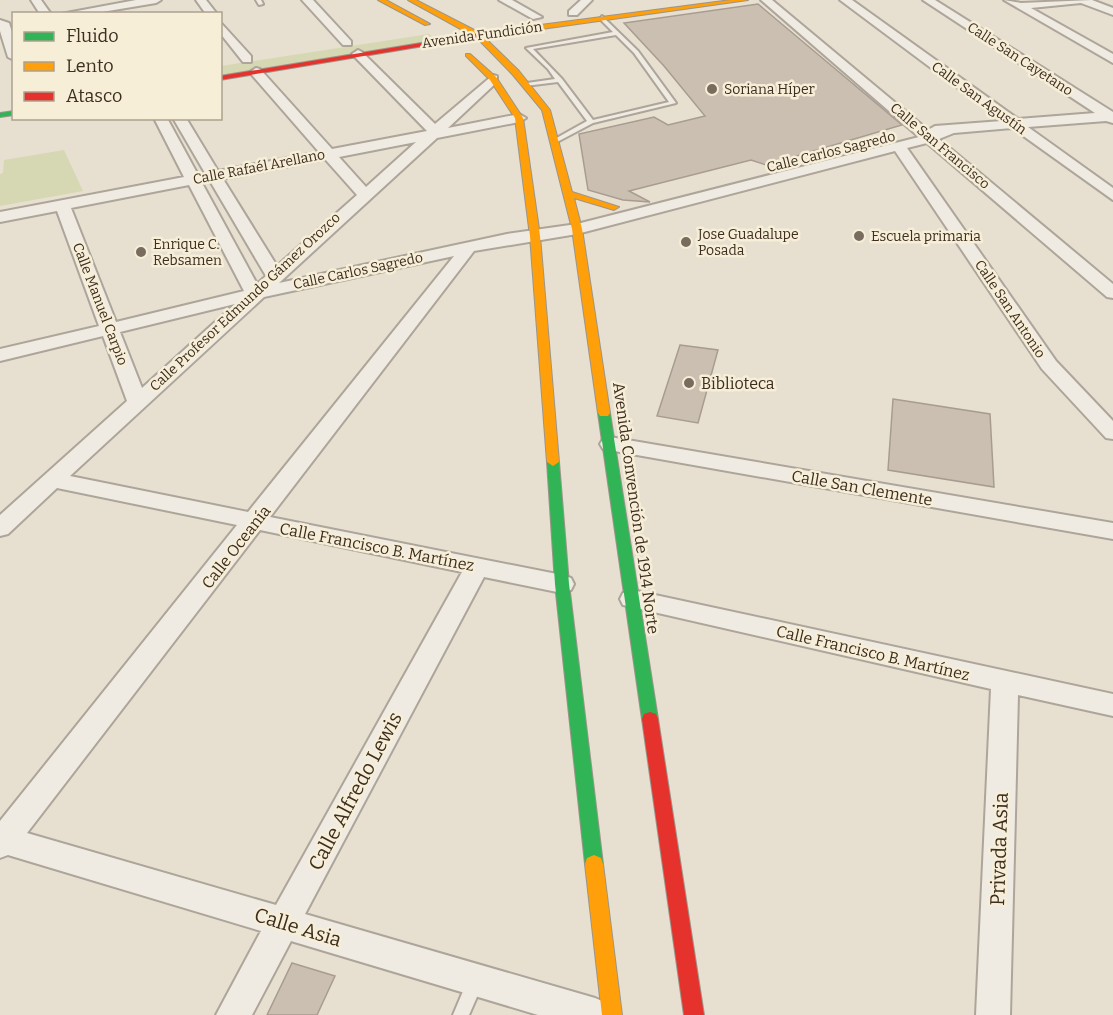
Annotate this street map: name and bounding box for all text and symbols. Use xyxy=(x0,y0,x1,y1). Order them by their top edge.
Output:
legend xyxy=(12,12,222,120)
street label: Avenida Fundición xyxy=(421,18,543,52)
street label: Calle San Cayetano xyxy=(964,18,1076,100)
text: Fluido xyxy=(66,25,119,47)
text: Lento xyxy=(66,55,114,77)
street label: Calle San Agustín xyxy=(928,58,1030,138)
place label: Soriana Híper xyxy=(724,81,815,98)
marker: Soriana Híper xyxy=(705,82,719,96)
text: Atasco xyxy=(66,85,122,107)
street label: Calle San Francisco xyxy=(887,99,993,193)
street label: Calle Carlos Sagredo xyxy=(765,128,897,176)
street label: Calle Rafaél Arellano xyxy=(192,146,326,188)
street label: Calle Profesor Edmundo Gámez Orozco xyxy=(146,209,344,395)
place label: Jose Guadalupe Posada xyxy=(697,226,799,259)
place label: Escuela primaria xyxy=(871,228,981,245)
marker: Escuela primaria xyxy=(852,229,866,243)
marker: Jose Guadalupe Posada xyxy=(679,235,693,249)
place label: Enrique C. Rebsamen xyxy=(153,236,222,269)
street label: Calle Manuel Carpio xyxy=(69,240,131,368)
marker: Enrique C. Rebsamen xyxy=(134,245,148,259)
street label: Calle Carlos Sagredo xyxy=(292,249,424,293)
street label: Calle San Antonio xyxy=(971,257,1049,361)
place label: Biblioteca xyxy=(701,374,775,393)
marker: Biblioteca xyxy=(682,376,696,390)
street label: Avenida Convención de 1914 Norte xyxy=(609,381,663,635)
street label: Calle San Clemente xyxy=(790,466,934,510)
street label: Calle Oceanía xyxy=(198,501,275,592)
street label: Calle Francisco B. Martínez xyxy=(278,519,476,575)
street label: Calle Francisco B. Martínez xyxy=(774,621,972,685)
street label: Calle Alfredo Lewis xyxy=(303,708,407,874)
street label: Privada Asia xyxy=(985,792,1013,906)
street label: Calle Asia xyxy=(251,902,345,952)

